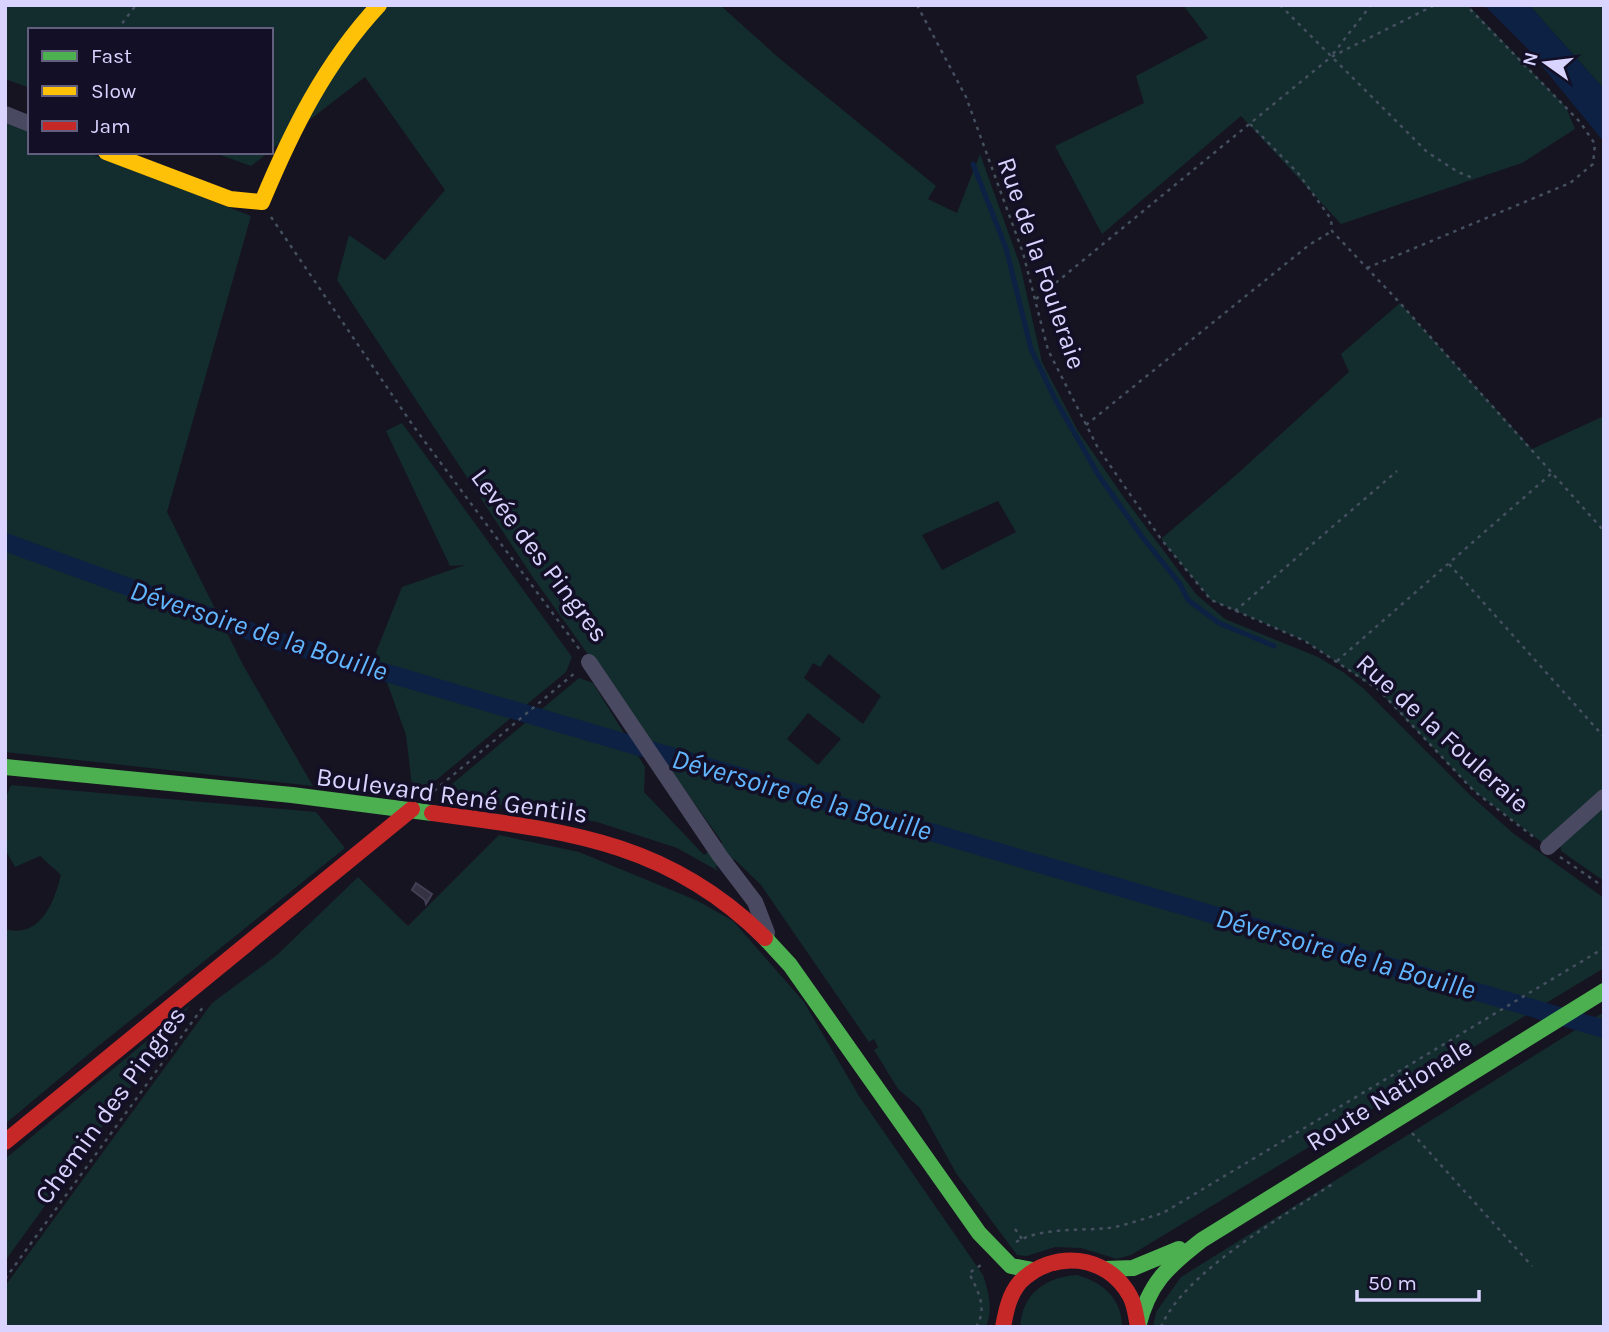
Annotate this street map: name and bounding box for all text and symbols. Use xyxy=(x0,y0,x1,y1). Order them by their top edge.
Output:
legend xyxy=(28,28,273,154)
north arrow xyxy=(1511,28,1581,98)
text: Fast xyxy=(91,44,132,68)
text: N xyxy=(1518,50,1543,68)
text: Slow xyxy=(91,79,136,103)
text: Jam xyxy=(91,114,131,138)
street label: Rue de la Fouleraie xyxy=(991,153,1092,373)
street label: Levée des Pingres xyxy=(464,463,615,648)
water label: Déversoire de la Bouille xyxy=(126,573,392,688)
street label: Rue de la Fouleraie xyxy=(1350,648,1536,819)
water label: Déversoire de la Bouille xyxy=(668,742,935,847)
street label: Boulevard René Gentils xyxy=(314,761,590,830)
water label: Déversoire de la Bouille xyxy=(1212,901,1479,1006)
street label: Chemin des Pingres xyxy=(28,1001,192,1210)
street label: Route Nationale xyxy=(1301,1031,1478,1158)
scale bar xyxy=(1357,1258,1480,1302)
text: 50 m xyxy=(1368,1271,1417,1295)

